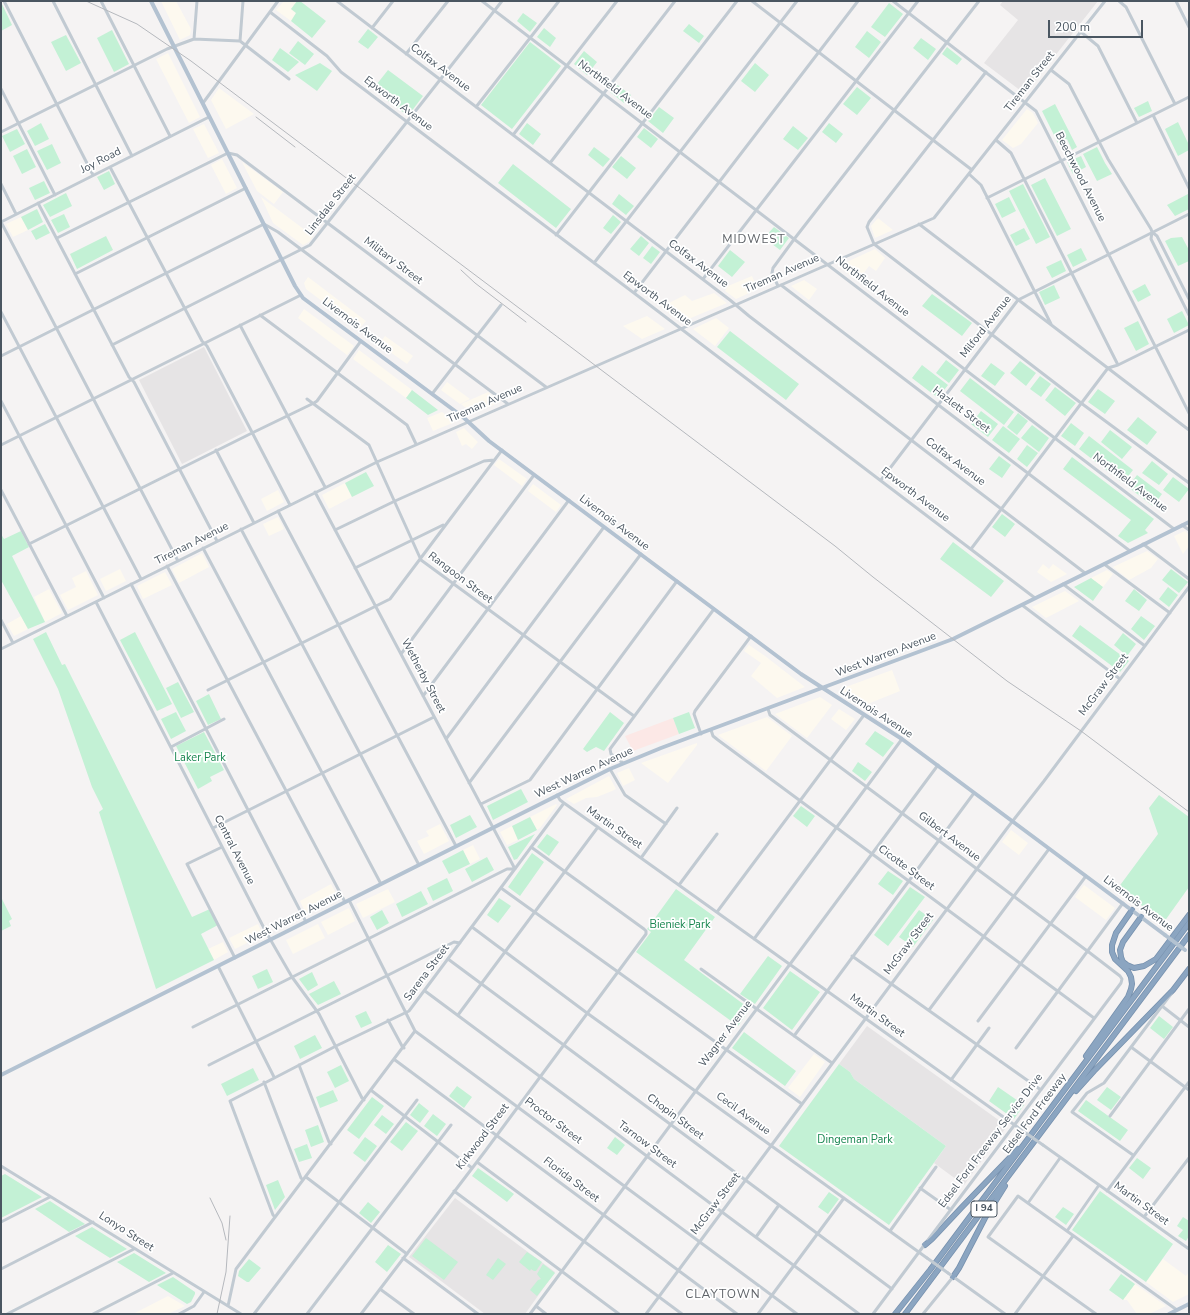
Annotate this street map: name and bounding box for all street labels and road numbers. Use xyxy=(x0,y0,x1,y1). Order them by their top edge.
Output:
street label: Colfax Avenue xyxy=(407,41,473,95)
street label: Tireman Street xyxy=(1002,49,1058,115)
street label: Northfield Avenue xyxy=(575,58,655,122)
street label: Epworth Avenue xyxy=(361,74,435,134)
street label: Beechwood Avenue xyxy=(1052,130,1108,224)
street label: Joy Road xyxy=(79,145,123,177)
street label: Linsdale Street xyxy=(303,172,359,238)
street label: Military Street xyxy=(361,235,425,287)
street label: Colfax Avenue xyxy=(665,237,731,291)
street label: Tireman Avenue xyxy=(742,252,822,296)
street label: Northfield Avenue xyxy=(832,254,912,320)
street label: Epworth Avenue xyxy=(620,269,694,329)
street label: Milford Avenue xyxy=(958,293,1014,361)
street label: Livernois Avenue xyxy=(319,295,395,357)
street label: Tireman Avenue xyxy=(445,382,525,426)
street label: Hazlett Street xyxy=(930,384,992,436)
street label: Colfax Avenue xyxy=(922,435,988,489)
street label: Northfield Avenue xyxy=(1090,451,1170,515)
street label: Epworth Avenue xyxy=(878,465,952,525)
street label: Livernois Avenue xyxy=(576,492,652,554)
street label: Tireman Avenue xyxy=(153,520,231,568)
street label: Rangoon Street xyxy=(425,550,495,606)
street label: West Warren Avenue xyxy=(834,630,938,680)
street label: Wetherby Street xyxy=(398,637,448,715)
street label: McGraw Street xyxy=(1076,651,1132,719)
street label: Livernois Avenue xyxy=(837,684,915,742)
street label: West Warren Avenue xyxy=(533,744,635,802)
street label: Martin Street xyxy=(584,804,644,852)
street label: Gilbert Avenue xyxy=(915,809,983,865)
street label: Central Avenue xyxy=(211,813,257,887)
street label: Cicotte Street xyxy=(875,843,937,893)
street label: Livernois Avenue xyxy=(1100,873,1176,935)
street label: West Warren Avenue xyxy=(243,888,345,948)
street label: McGraw Street xyxy=(881,910,937,978)
street label: Sarena Street xyxy=(401,942,453,1004)
street label: Martin Street xyxy=(847,992,907,1040)
street label: Wagner Avenue xyxy=(697,998,755,1070)
street label: Edsel Ford Freeway Service Drive xyxy=(936,1071,1046,1211)
street label: Edsel Ford Freeway xyxy=(1001,1071,1069,1157)
street label: Cecil Avenue xyxy=(713,1090,773,1138)
street label: Chopin Street xyxy=(644,1091,706,1143)
street label: Proctor Street xyxy=(522,1095,584,1147)
street label: Kirkwood Street xyxy=(454,1101,512,1173)
street label: Tarnow Street xyxy=(615,1119,679,1171)
street label: Florida Street xyxy=(540,1155,602,1205)
street label: McGraw Street xyxy=(688,1170,744,1238)
street label: Martin Street xyxy=(1111,1180,1171,1228)
road number: I 94 xyxy=(971,1201,997,1217)
street label: Lonyo Street xyxy=(96,1209,156,1255)

